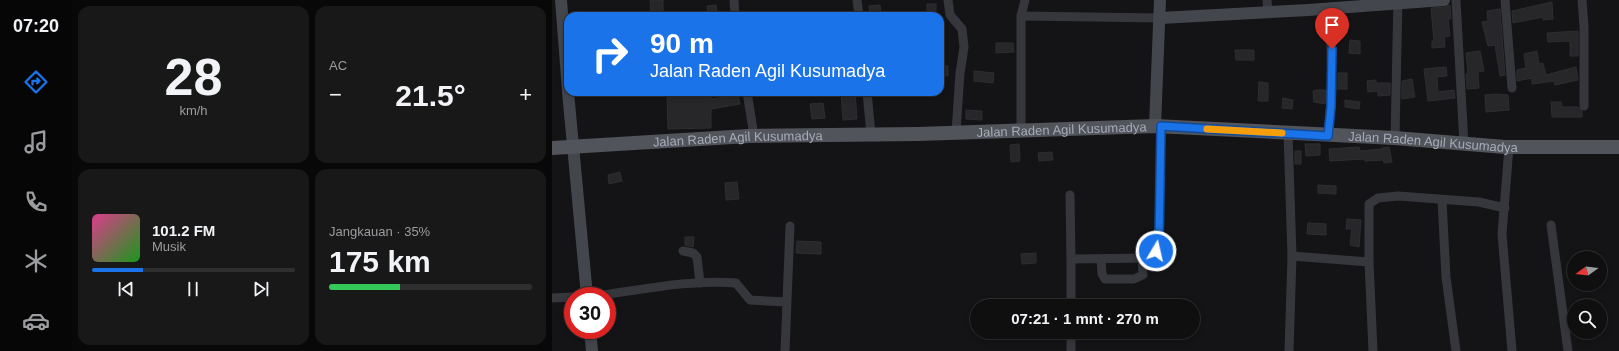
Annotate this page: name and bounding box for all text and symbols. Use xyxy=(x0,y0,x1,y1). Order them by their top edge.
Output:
pin xyxy=(1315,8,1349,49)
icon: arrive xyxy=(1321,14,1343,36)
text: 07:20 xyxy=(13,16,59,36)
icon: right xyxy=(584,28,636,80)
text: 90 m xyxy=(650,28,714,59)
text: 28 xyxy=(165,48,222,106)
text: AC xyxy=(329,58,347,73)
text: Jalan Raden Agil Kusumadya xyxy=(650,61,885,81)
icon: directions xyxy=(22,68,50,96)
text: 21.5° xyxy=(395,79,466,112)
text: − xyxy=(329,82,342,107)
text: + xyxy=(519,82,532,107)
text: km/h xyxy=(179,103,208,118)
street label: Jalan Raden Agil Kusumadya xyxy=(976,119,1148,140)
icon: music xyxy=(22,128,50,156)
street label: Jalan Raden Agil Kusumadya xyxy=(652,128,823,150)
street label: Jalan Raden Agil Kusumadya xyxy=(1348,129,1519,155)
icon: phone xyxy=(22,188,50,216)
text: 101.2 FM xyxy=(152,222,215,239)
text: Jangkauan · 35% xyxy=(329,224,430,239)
position arrow xyxy=(1135,230,1177,272)
text: Musik xyxy=(152,239,186,254)
text: 175 km xyxy=(329,245,431,278)
icon: climate xyxy=(22,247,50,275)
north arrow xyxy=(1567,251,1607,291)
map controls xyxy=(1567,251,1607,339)
icon: previous xyxy=(115,278,137,300)
icon: pause xyxy=(182,278,204,300)
icon: next xyxy=(250,278,272,300)
speed limit sign: 30 xyxy=(564,287,616,339)
button: search xyxy=(1567,299,1607,339)
icon: car xyxy=(22,307,50,335)
text: 07:21 · 1 mnt · 270 m xyxy=(1011,310,1159,327)

